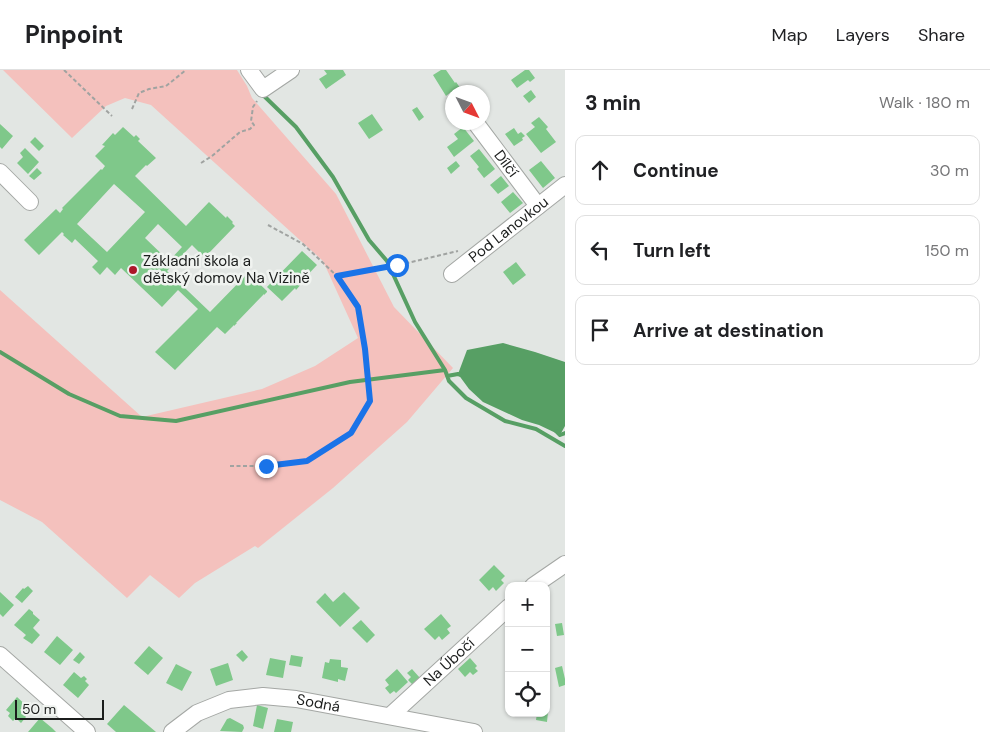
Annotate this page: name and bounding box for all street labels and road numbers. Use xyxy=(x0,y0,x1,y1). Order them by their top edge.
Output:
street label: Dílčí xyxy=(490,146,523,182)
street label: Pod Lanovkou xyxy=(465,192,553,267)
street label: Na Úbočí xyxy=(419,633,479,690)
street label: Sodná xyxy=(295,689,342,717)

